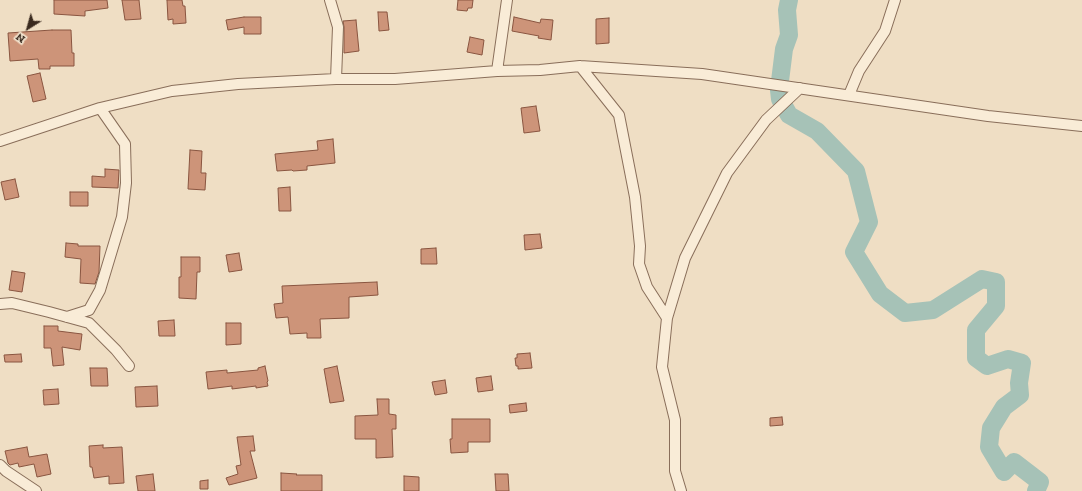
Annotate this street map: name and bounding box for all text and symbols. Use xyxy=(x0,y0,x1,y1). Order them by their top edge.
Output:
north arrow xyxy=(8,8,48,48)
text: N xyxy=(13,30,28,46)

